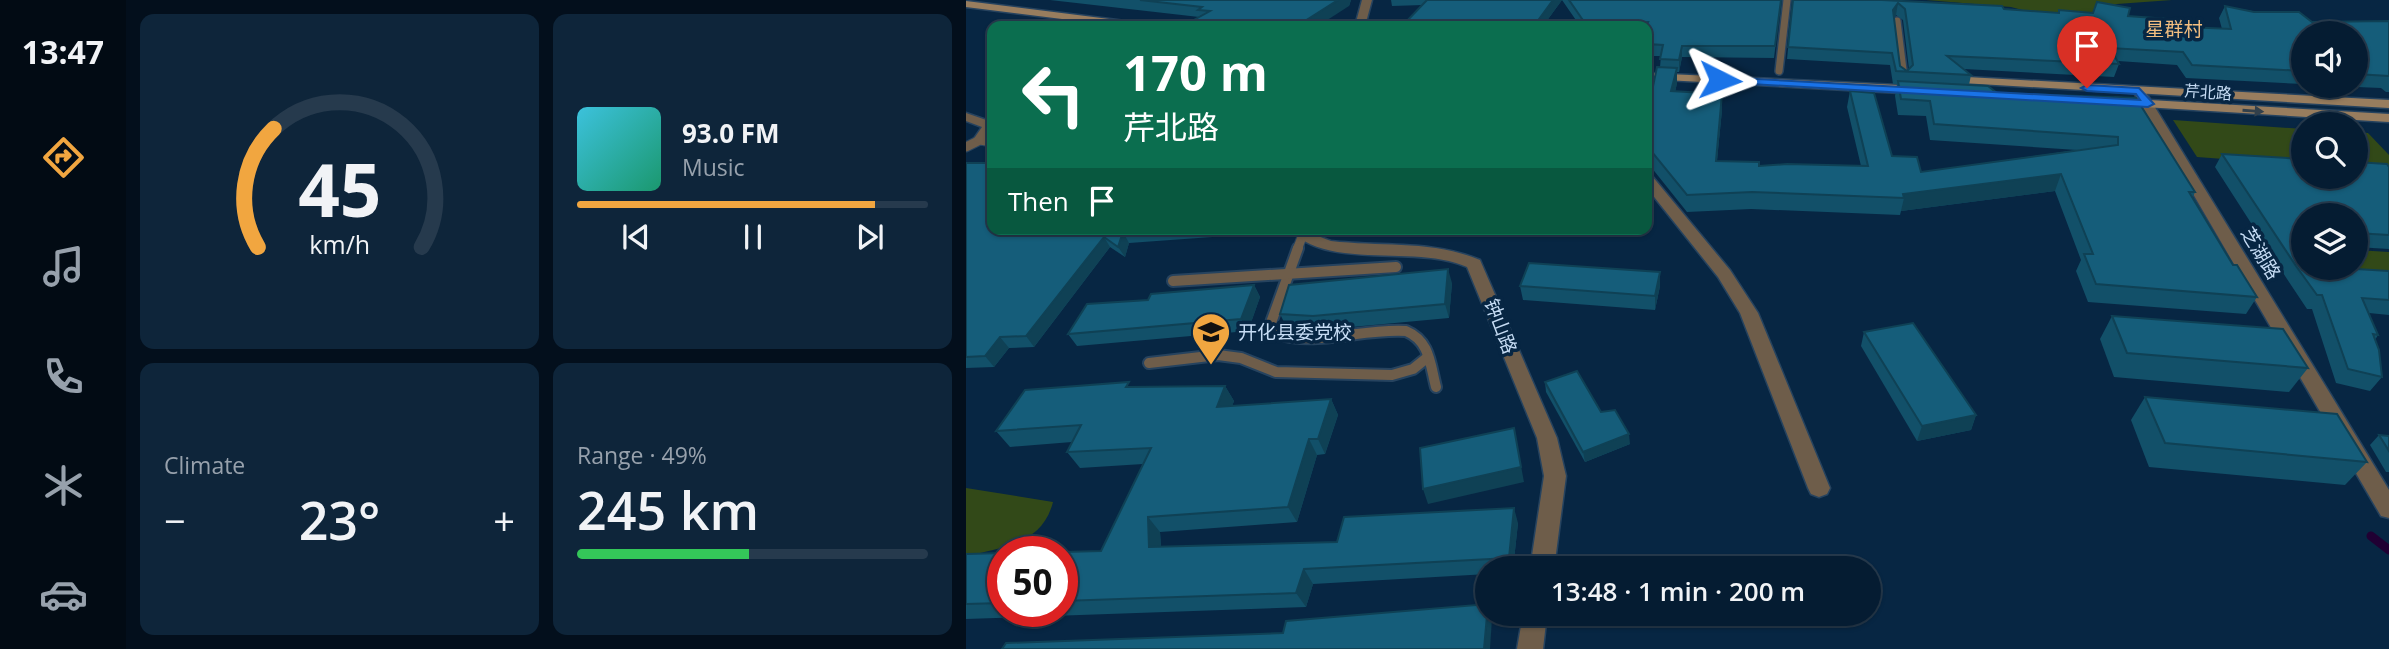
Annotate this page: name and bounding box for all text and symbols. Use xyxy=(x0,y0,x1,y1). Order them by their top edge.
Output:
pin xyxy=(2057,16,2117,88)
district label: 星群村 xyxy=(2145,16,2203,42)
map controls xyxy=(2291,21,2368,280)
button: sound xyxy=(2291,21,2368,98)
icon: arrive xyxy=(2068,27,2106,65)
text: 13:47 xyxy=(22,30,104,73)
text: 170 m xyxy=(1123,39,1268,105)
position arrow xyxy=(1683,43,1757,117)
icon: left xyxy=(1008,49,1099,140)
street label: 芹北路 xyxy=(2183,79,2233,105)
text: 芹北路 xyxy=(1123,105,1219,148)
one-way arrow xyxy=(2242,106,2264,117)
button: search xyxy=(2291,112,2368,189)
text: 93.0 FM xyxy=(682,115,780,151)
icon: directions xyxy=(39,133,88,182)
text: 45 xyxy=(298,140,381,239)
text: Music xyxy=(682,151,745,183)
icon: arrive xyxy=(1083,182,1121,220)
text: Then xyxy=(1008,183,1069,219)
button: layers xyxy=(2291,203,2368,280)
icon: previous xyxy=(617,218,655,256)
icon: pause xyxy=(734,218,772,256)
icon: next xyxy=(851,218,889,256)
street label: 芝湖路 xyxy=(2235,222,2287,284)
text: km/h xyxy=(309,227,370,261)
icon: music xyxy=(39,242,88,291)
street label: 钟山路 xyxy=(1479,295,1523,357)
school or university icon: 开化县委党校 xyxy=(1190,311,1232,366)
place label: 开化县委党校 xyxy=(1238,319,1352,345)
icon: phone xyxy=(39,352,88,401)
text: Range · 49% xyxy=(577,439,707,471)
text: Climate xyxy=(164,449,245,481)
icon: climate xyxy=(39,461,88,510)
text: 245 km xyxy=(577,474,759,545)
text: 23° xyxy=(299,484,380,555)
text: − xyxy=(164,494,186,546)
text: + xyxy=(493,494,515,546)
speed limit sign: 50 xyxy=(987,536,1078,627)
icon: car xyxy=(39,570,88,619)
text: 13:48 · 1 min · 200 m xyxy=(1551,573,1805,609)

